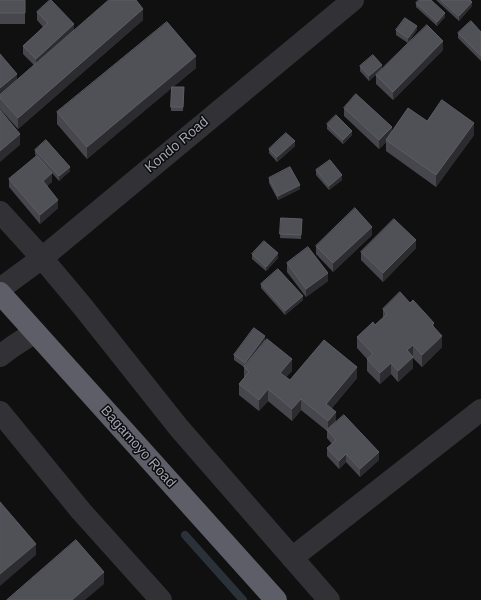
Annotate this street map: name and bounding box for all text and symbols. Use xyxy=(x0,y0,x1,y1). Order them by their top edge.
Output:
street label: Kondo Road xyxy=(142,114,212,176)
street label: Bagamoyo Road xyxy=(97,403,179,491)

